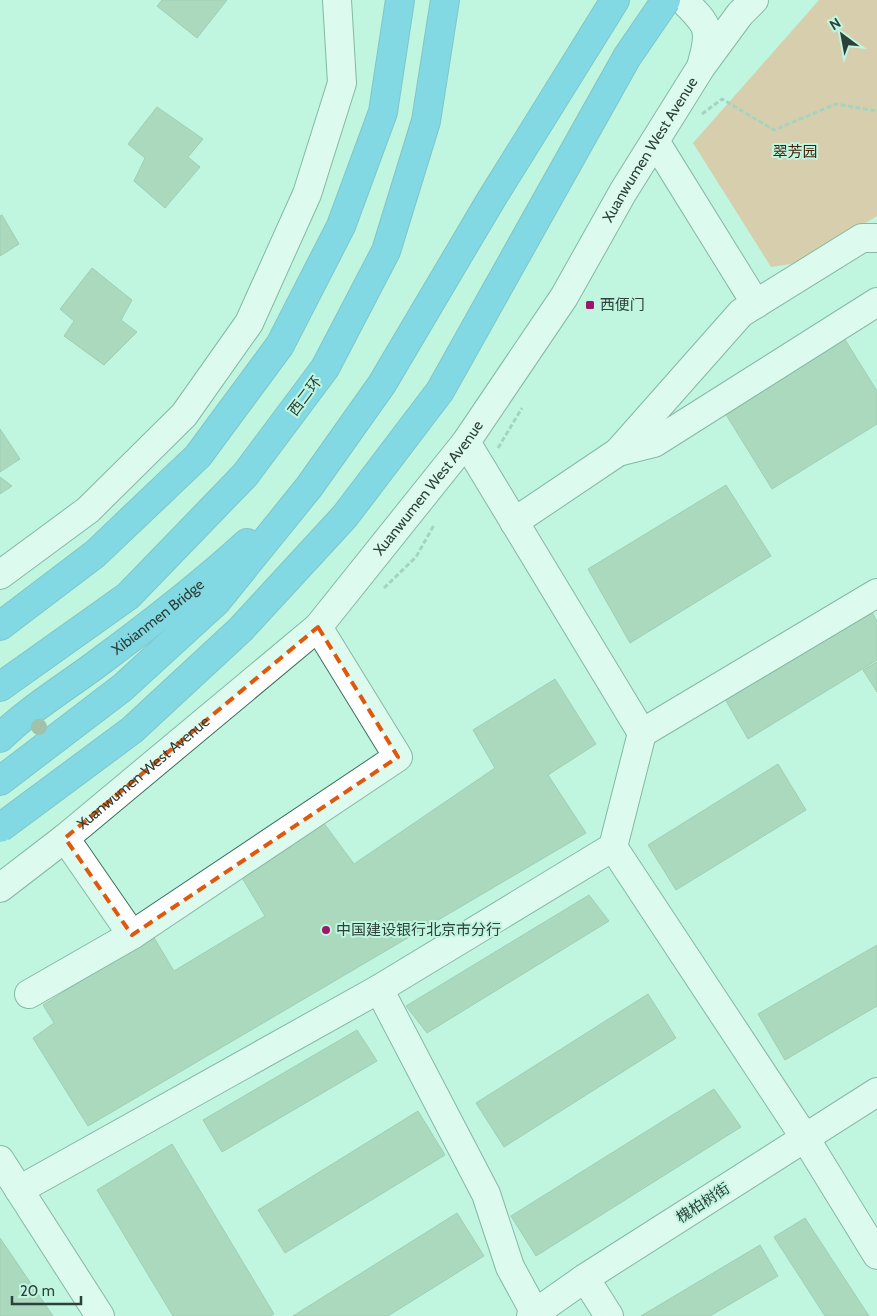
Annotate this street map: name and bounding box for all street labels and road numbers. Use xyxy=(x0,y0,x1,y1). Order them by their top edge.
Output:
street label: Xuanwumen West Avenue xyxy=(599,74,702,225)
street label: 西二环 xyxy=(284,373,326,419)
street label: Xuanwumen West Avenue xyxy=(370,417,487,559)
street label: Xibianmen Bridge xyxy=(108,575,208,659)
street label: Xuanwumen West Avenue xyxy=(74,712,213,833)
street label: 槐柏树街 xyxy=(673,1179,733,1227)

